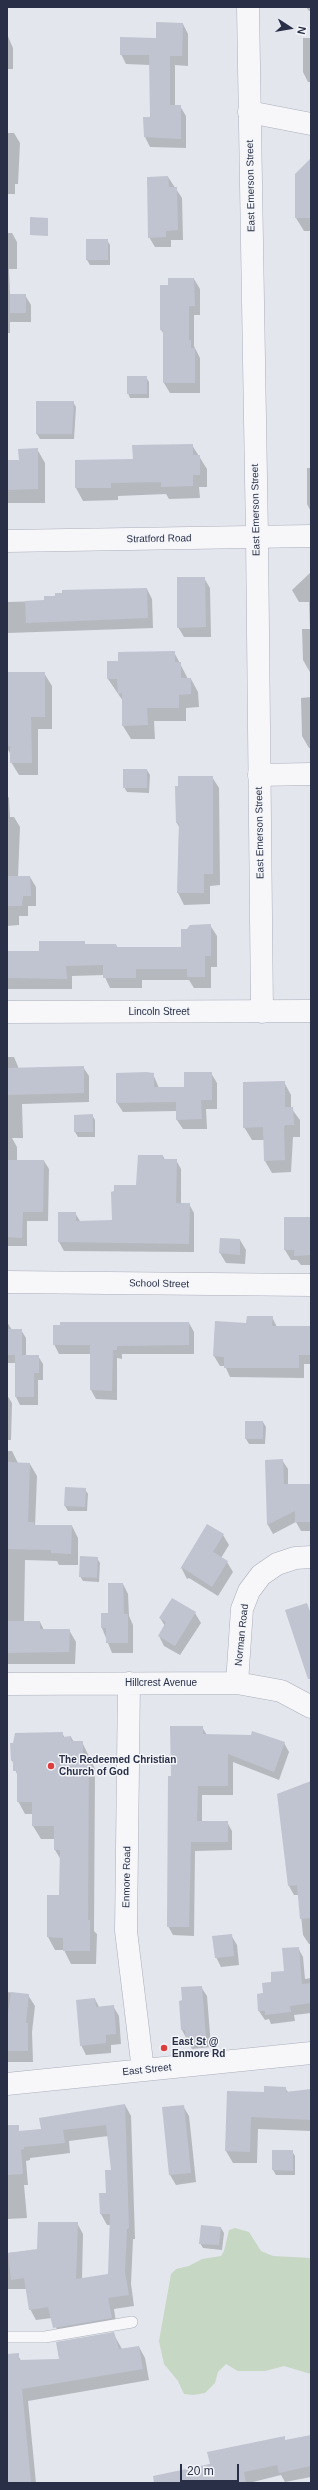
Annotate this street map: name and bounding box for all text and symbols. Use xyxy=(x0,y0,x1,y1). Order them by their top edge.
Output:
north arrow xyxy=(270,8,310,48)
text: N xyxy=(295,25,308,36)
street label: East Emerson Street xyxy=(244,140,258,232)
street label: East Emerson Street xyxy=(249,464,263,556)
street label: Stratford Road xyxy=(126,532,192,546)
street label: East Emerson Street xyxy=(253,787,267,879)
street label: Lincoln Street xyxy=(128,1006,190,1018)
street label: School Street xyxy=(129,1277,189,1291)
street label: Norman Road xyxy=(233,1603,251,1667)
street label: Hillcrest Avenue xyxy=(125,1677,197,1689)
place label: The Redeemed Christian Church of God xyxy=(59,1754,176,1778)
marker: The Redeemed Christian Church of God xyxy=(46,1761,56,1771)
street label: Enmore Road xyxy=(120,1846,134,1908)
place label: East St @ Enmore Rd xyxy=(172,2036,225,2060)
marker: East St @ Enmore Rd xyxy=(159,2043,169,2053)
street label: East Street xyxy=(122,2061,172,2079)
scale bar xyxy=(182,2456,241,2482)
text: 20 m xyxy=(187,2464,214,2478)

